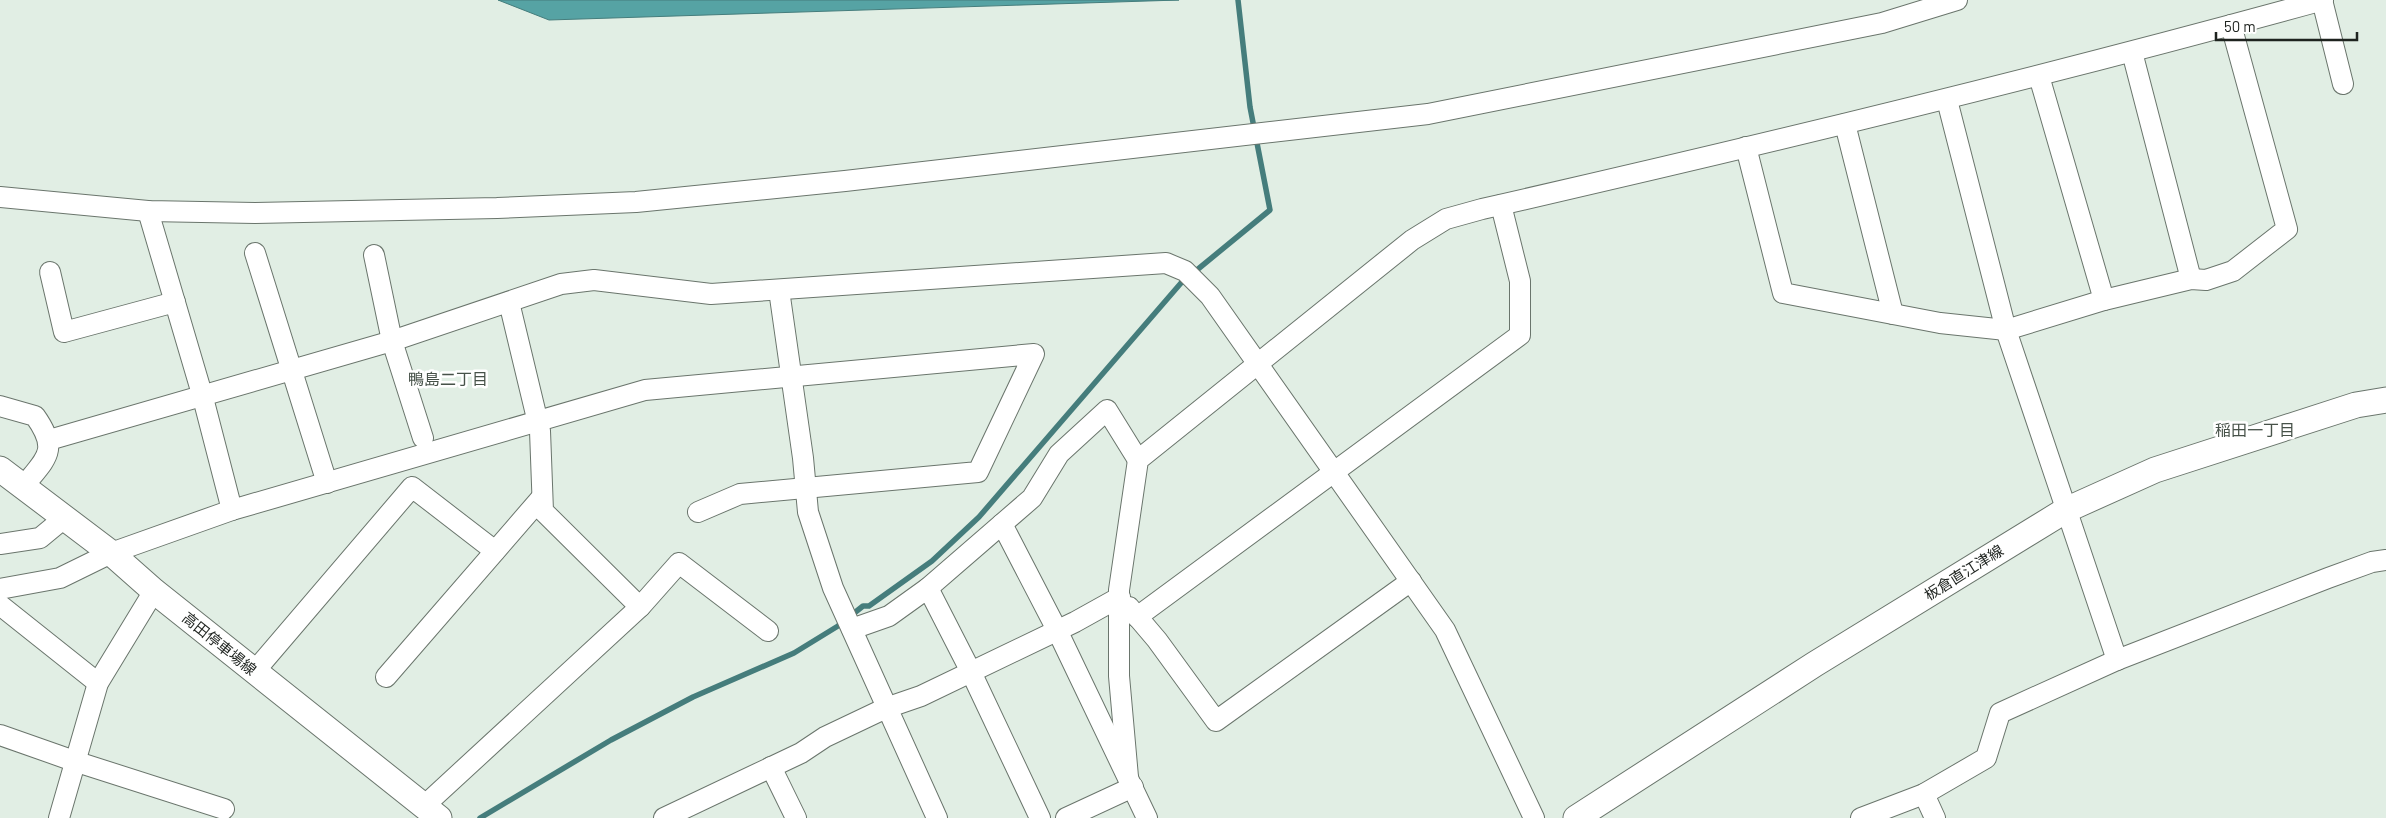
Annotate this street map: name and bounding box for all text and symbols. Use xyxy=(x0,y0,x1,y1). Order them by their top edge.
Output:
scale bar xyxy=(2216,10,2357,42)
text: 50 m xyxy=(2224,17,2256,35)
district label: 鴨島二丁目 xyxy=(408,369,488,388)
district label: 稲田一丁目 xyxy=(2215,420,2295,439)
street label: 板倉直江津線 xyxy=(1921,541,2006,604)
street label: 高田停車場線 xyxy=(179,608,260,679)

